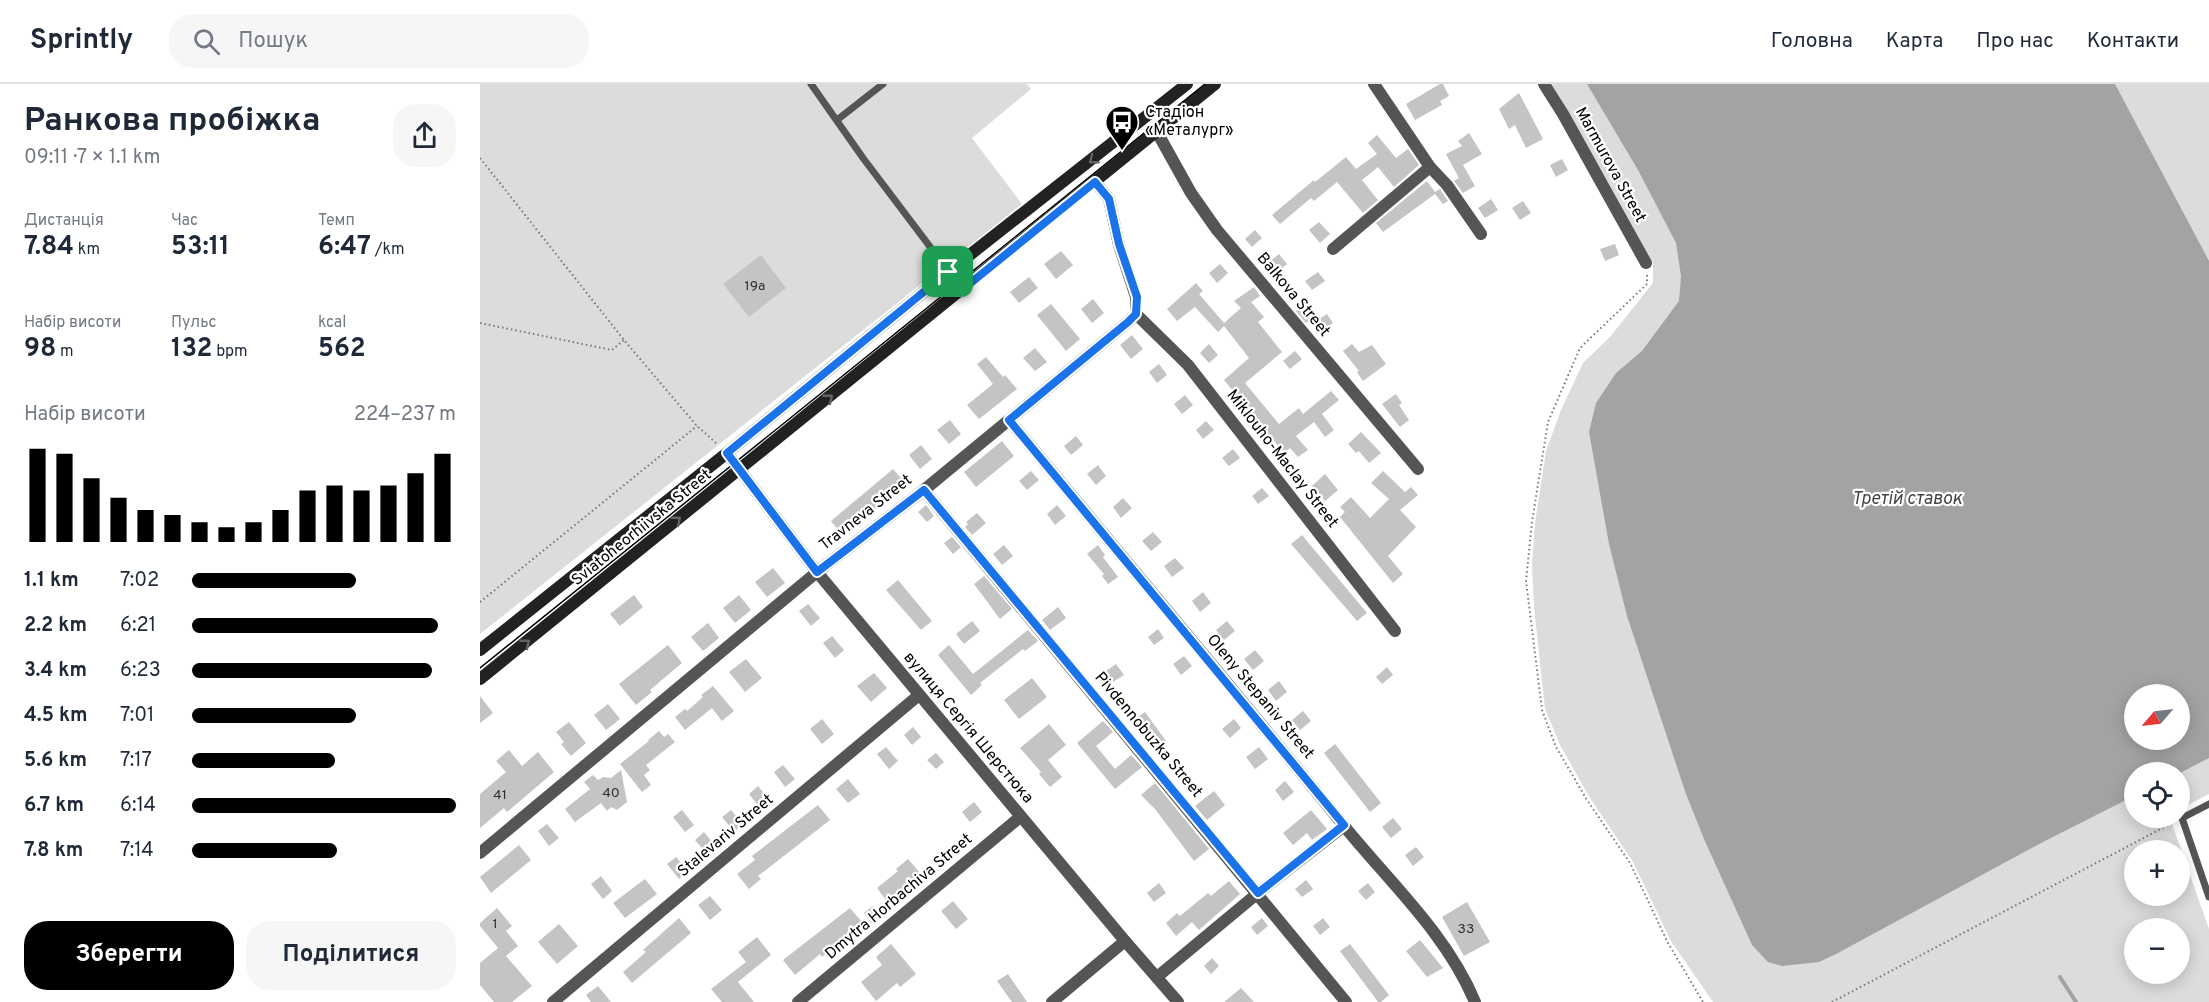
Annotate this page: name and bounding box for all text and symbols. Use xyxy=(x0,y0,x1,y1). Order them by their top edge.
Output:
search box xyxy=(169,14,589,68)
text: Sprintly xyxy=(30,23,133,59)
icon: search xyxy=(190,25,223,58)
text: Пошук xyxy=(238,28,308,55)
text: Головна xyxy=(1771,28,1853,55)
text: Карта xyxy=(1886,28,1943,55)
text: Про нас xyxy=(1976,28,2054,55)
text: Контакти xyxy=(2087,28,2179,55)
text: Ранкова пробіжка xyxy=(24,101,320,143)
place label: Стадіон «Металург» xyxy=(1145,103,1233,141)
button: share xyxy=(393,104,456,167)
bus stop icon: Стадіон «Металург» xyxy=(1104,104,1140,151)
street label: Marmurova Street xyxy=(1570,104,1650,226)
text: 09:11 · 7 × 1.1 km xyxy=(24,145,160,171)
one-way arrow xyxy=(1089,153,1100,164)
text: Дистанція xyxy=(24,211,104,231)
text: Час xyxy=(171,211,198,231)
text: Темп xyxy=(318,211,355,231)
text: 7.84 xyxy=(24,231,74,264)
text: 53:11 xyxy=(171,231,230,264)
text: 6:47 xyxy=(318,231,371,264)
text: km xyxy=(74,240,100,260)
text: /km xyxy=(371,240,405,260)
pin xyxy=(922,246,973,297)
street label: Balkova Street xyxy=(1252,249,1334,341)
icon: arrive xyxy=(931,255,964,288)
house number: 19а xyxy=(745,278,765,295)
text: Набір висоти xyxy=(24,313,121,333)
text: Пульс xyxy=(171,313,217,333)
text: kcal xyxy=(318,313,346,333)
text: 98 xyxy=(24,333,56,366)
text: 132 xyxy=(171,333,212,366)
text: 562 xyxy=(318,333,366,366)
text: m xyxy=(56,342,74,362)
text: bpm xyxy=(212,342,248,362)
street label: Miklouho-Maclay Street xyxy=(1222,386,1342,532)
one-way arrow xyxy=(822,394,833,405)
text: Набір висоти xyxy=(24,402,146,428)
text: 224–237 m xyxy=(354,402,456,428)
street label: Sviatoheorhiivska Street xyxy=(568,465,716,591)
street label: Travneva Street xyxy=(816,471,916,555)
water label: Третій ставок xyxy=(1852,488,1963,511)
one-way arrow xyxy=(671,517,682,528)
text: 1.1 km xyxy=(24,568,79,594)
text: 7:02 xyxy=(120,568,159,594)
text: 2.2 km xyxy=(24,613,87,639)
text: 6:21 xyxy=(120,613,156,639)
street label: Oleny Stepaniv Street xyxy=(1202,630,1318,764)
one-way arrow xyxy=(519,639,530,650)
street label: вулиця Сергія Шерстюка xyxy=(899,648,1037,808)
text: 3.4 km xyxy=(24,658,87,684)
text: 6:23 xyxy=(120,658,161,684)
street label: Pivdennobuzka Street xyxy=(1090,668,1206,802)
north arrow xyxy=(2124,684,2190,750)
map controls xyxy=(2124,684,2190,984)
text: 4.5 km xyxy=(24,703,88,729)
text: 7:01 xyxy=(120,703,154,729)
text: 5.6 km xyxy=(24,748,87,774)
text: 7:17 xyxy=(120,748,152,774)
button: locate xyxy=(2124,762,2190,828)
house number: 40 xyxy=(602,785,620,802)
house number: 41 xyxy=(493,787,507,804)
street label: Stalevariv Street xyxy=(674,790,778,882)
text: 6.7 km xyxy=(24,793,84,819)
text: 6:14 xyxy=(120,793,156,819)
street label: Dmytra Horbachiva Street xyxy=(821,830,977,964)
text: 7.8 km xyxy=(24,838,83,864)
text: 7:14 xyxy=(120,838,154,864)
button: + xyxy=(2124,840,2190,906)
house number: 1 xyxy=(492,916,498,933)
button: − xyxy=(2124,918,2190,984)
button: Зберегти xyxy=(24,921,234,990)
button: Поділитися xyxy=(246,921,456,990)
house number: 33 xyxy=(1458,921,1474,938)

